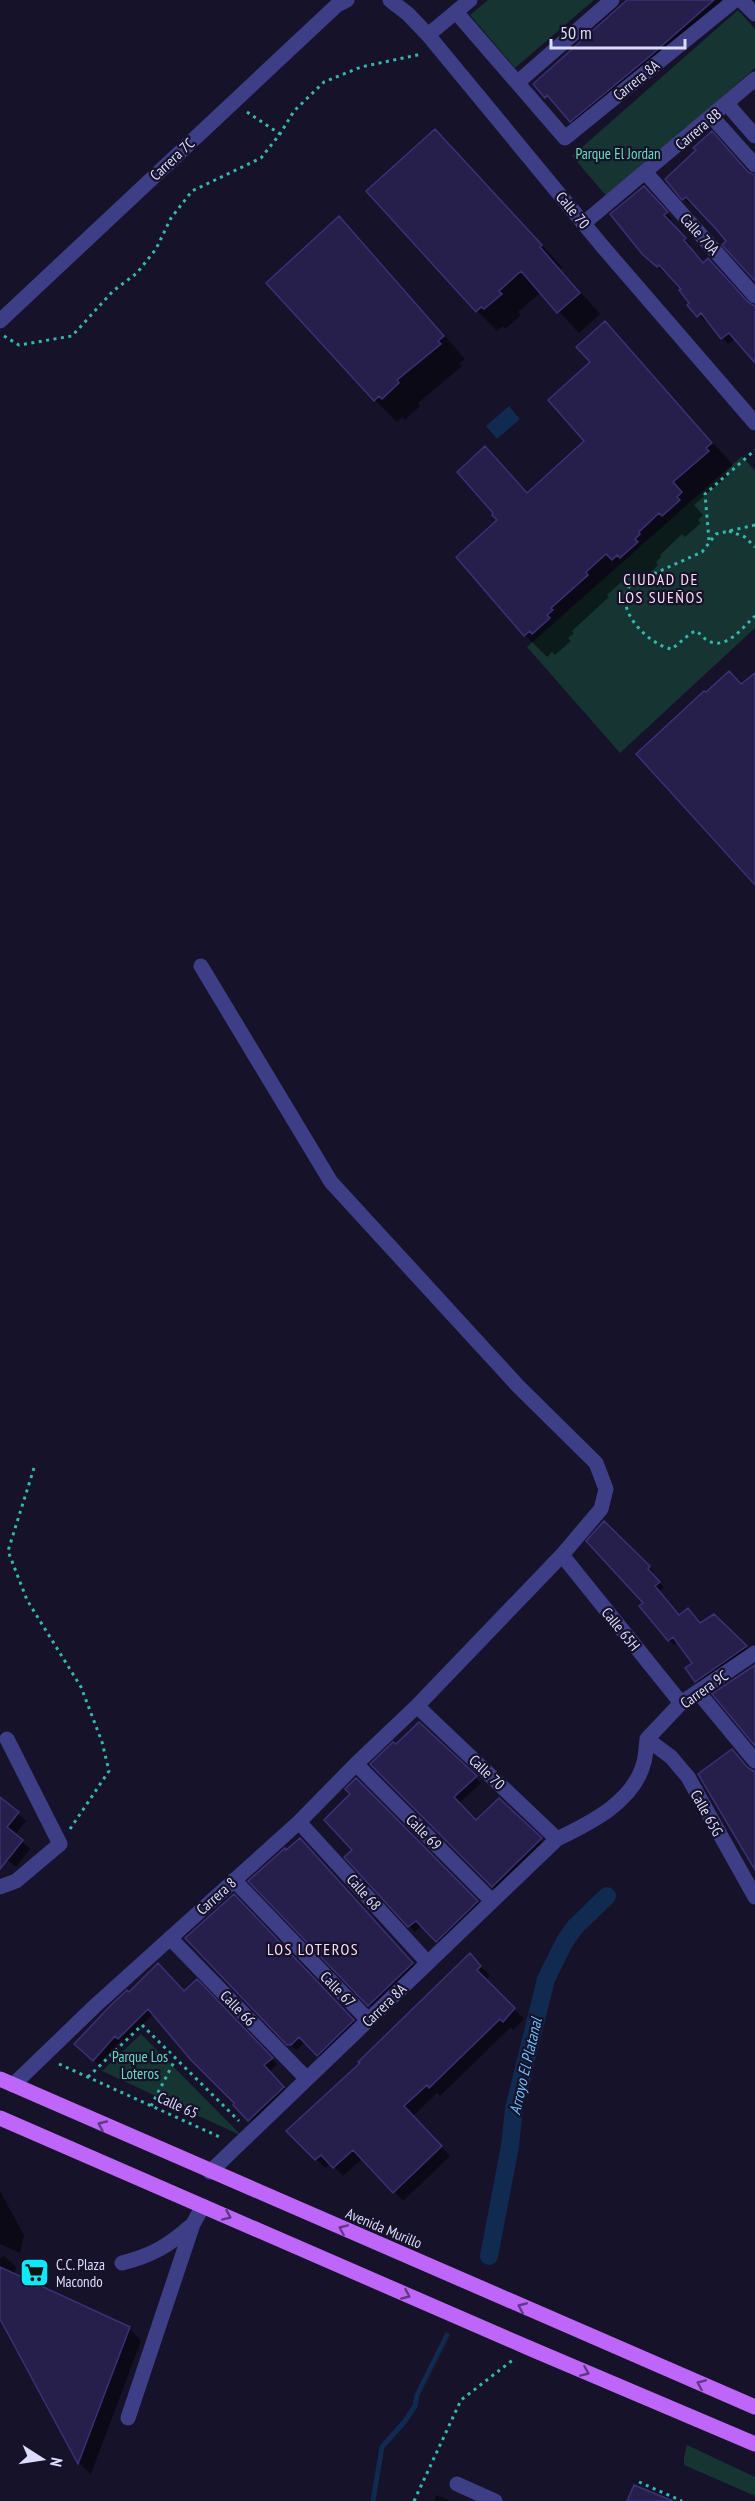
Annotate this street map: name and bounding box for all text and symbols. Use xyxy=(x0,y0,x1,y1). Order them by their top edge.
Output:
scale bar xyxy=(551,12,684,50)
text: 50 m xyxy=(560,21,592,44)
street label: Carrera 8A xyxy=(609,55,664,104)
street label: Carrera 8B xyxy=(671,104,725,154)
street label: Carrera 7C xyxy=(146,134,198,184)
park label: Parque El Jordan xyxy=(575,144,661,163)
street label: Calle 70 xyxy=(552,188,594,233)
street label: Calle 70A xyxy=(676,209,724,259)
district label: CIUDAD DE LOS SUEÑOS xyxy=(618,569,704,607)
street label: Calle 65H xyxy=(598,1603,644,1655)
street label: Carrera 9C xyxy=(676,1666,732,1712)
street label: Calle 70 xyxy=(465,1750,509,1794)
street label: Calle 65G xyxy=(687,1787,727,1839)
street label: Calle 69 xyxy=(402,1810,446,1854)
street label: Calle 68 xyxy=(343,1870,385,1914)
street label: Carrera 8 xyxy=(192,1873,240,1919)
district label: LOS LOTEROS xyxy=(267,1939,359,1959)
street label: Calle 67 xyxy=(316,1967,360,2011)
street label: Carrera 8A xyxy=(358,1979,411,2031)
street label: Calle 66 xyxy=(216,1986,260,2030)
water label: Arroyo El Platanal xyxy=(504,2014,546,2116)
park label: Parque Los Loteros xyxy=(112,2047,168,2083)
street label: Calle 65 xyxy=(155,2088,201,2122)
one-way arrow xyxy=(98,2120,109,2132)
street label: Avenida Murillo xyxy=(343,2203,425,2253)
one-way arrow xyxy=(221,2209,232,2221)
one-way arrow xyxy=(339,2225,350,2237)
place label: C.C. Plaza Macondo xyxy=(56,2255,105,2291)
supermarket icon: C.C. Plaza Macondo xyxy=(19,2257,51,2289)
one-way arrow xyxy=(400,2287,411,2299)
one-way arrow xyxy=(518,2302,529,2314)
one-way arrow xyxy=(579,2365,590,2377)
one-way arrow xyxy=(697,2379,708,2391)
north arrow xyxy=(12,2429,72,2489)
text: N xyxy=(46,2456,67,2468)

